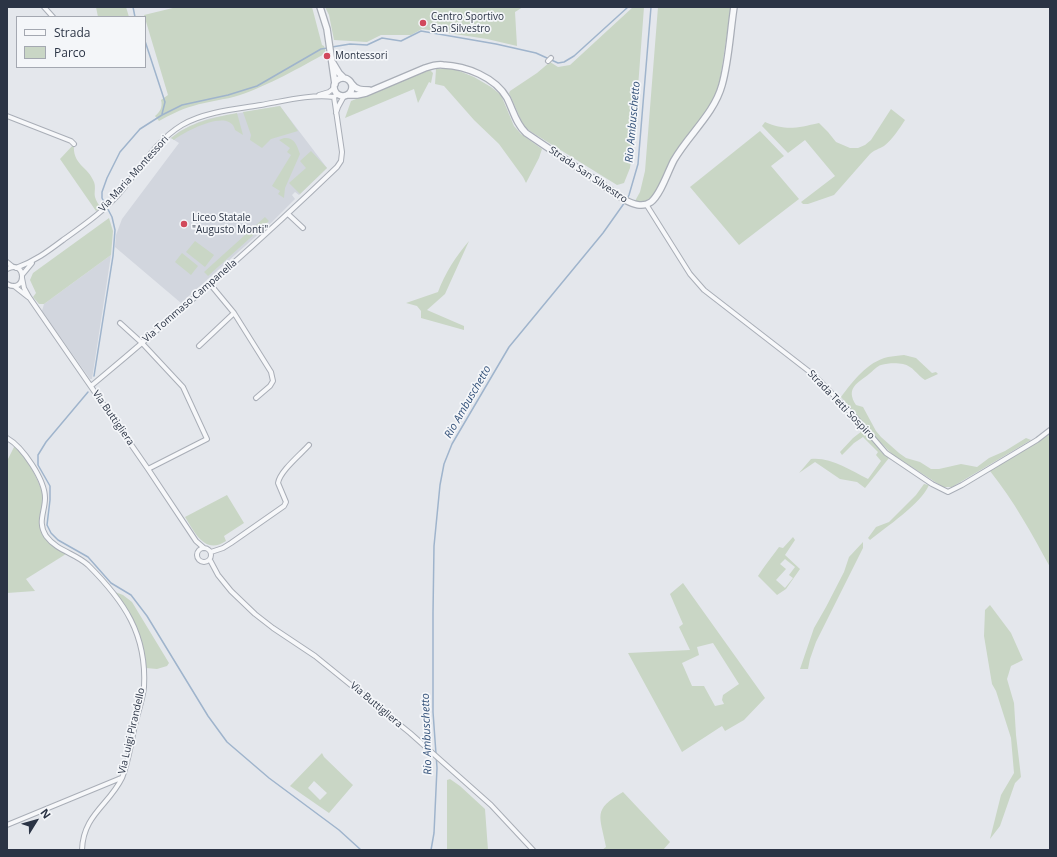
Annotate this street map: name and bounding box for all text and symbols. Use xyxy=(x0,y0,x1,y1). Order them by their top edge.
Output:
place label: Centro Sportivo San Silvestro xyxy=(431,11,504,34)
legend xyxy=(16,16,146,68)
marker: Centro Sportivo San Silvestro xyxy=(418,18,428,28)
text: Strada xyxy=(54,24,90,41)
text: Parco xyxy=(54,44,86,61)
place label: Montessori xyxy=(335,50,387,62)
marker: Montessori xyxy=(322,51,332,61)
water label: Rio Ambuschetto xyxy=(623,81,643,163)
street label: Via Maria Montessori xyxy=(97,133,171,215)
street label: Strada San Silvestro xyxy=(546,144,630,206)
place label: Liceo Statale "Augusto Monti" xyxy=(192,212,268,236)
marker: Liceo Statale "Augusto Monti" xyxy=(179,219,189,229)
street label: Via Tommaso Campanella xyxy=(140,257,240,345)
water label: Rio Ambuschetto xyxy=(442,363,494,441)
street label: Strada Tetti Sospiro xyxy=(805,368,877,442)
street label: Via Buttigliera xyxy=(90,388,136,448)
street label: Via Buttigliera xyxy=(347,680,405,730)
street label: Via Luigi Pirandello xyxy=(116,687,148,775)
water label: Rio Ambuschetto xyxy=(419,693,435,775)
north arrow xyxy=(16,801,56,841)
text: N xyxy=(37,805,55,822)

